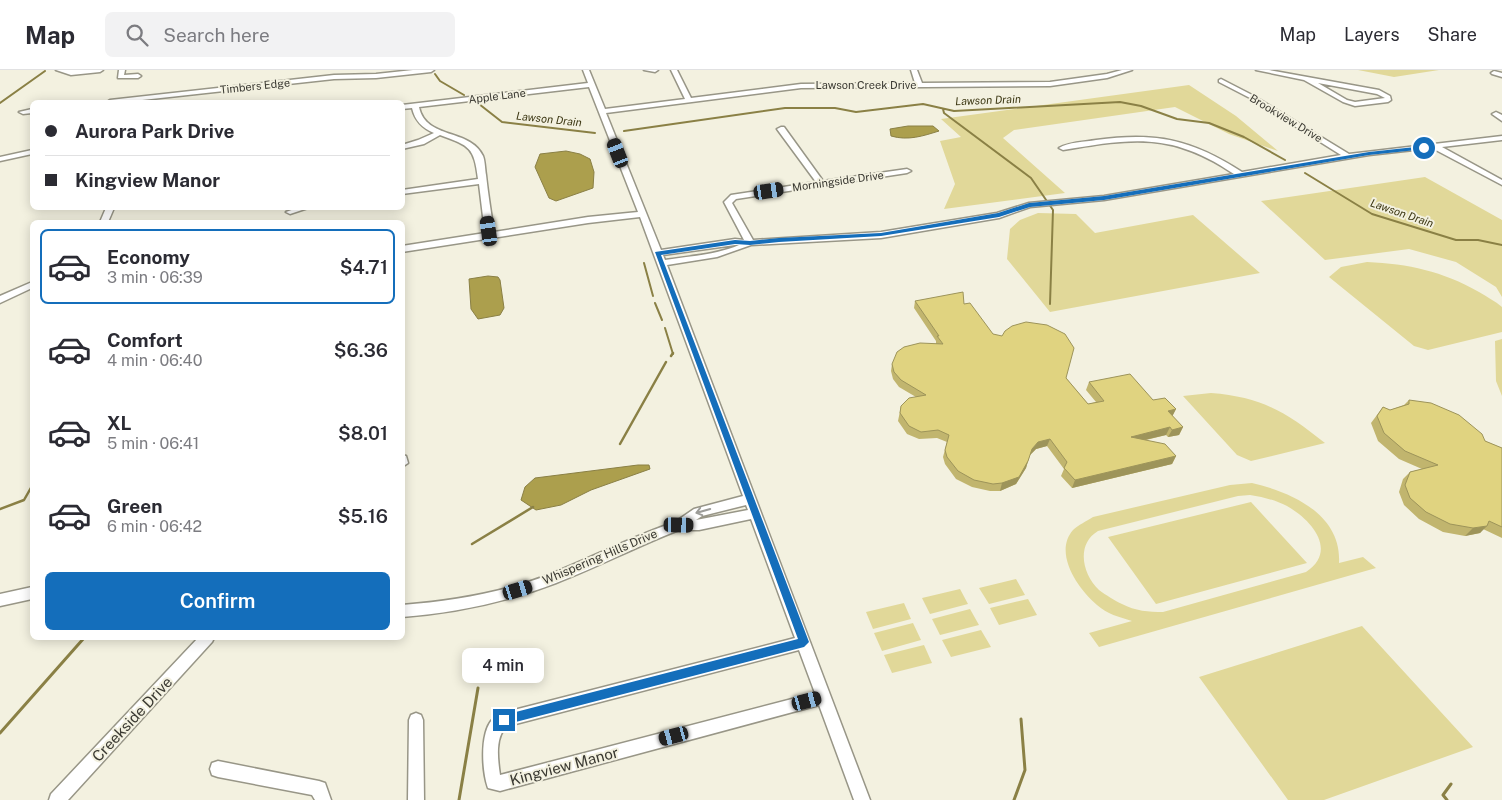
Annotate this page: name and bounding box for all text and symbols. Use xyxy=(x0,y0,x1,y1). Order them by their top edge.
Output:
search box xyxy=(105,12,455,57)
text: Map xyxy=(25,21,75,49)
icon: search xyxy=(123,21,151,49)
text: Search here xyxy=(163,24,270,46)
text: Map xyxy=(1280,24,1316,45)
text: Layers xyxy=(1344,24,1400,45)
text: Share xyxy=(1428,24,1477,45)
street label: Timbers Edge xyxy=(219,76,291,96)
street label: Lawson Creek Drive xyxy=(816,79,916,91)
street label: Apple Lane xyxy=(468,87,526,105)
street label: Brookview Drive xyxy=(1248,92,1324,144)
water label: Lawson Drain xyxy=(955,93,1021,107)
water label: Lawson Drain xyxy=(516,110,582,128)
text: Aurora Park Drive xyxy=(75,120,235,142)
car xyxy=(605,136,630,170)
route start xyxy=(1413,137,1435,159)
text: Kingview Manor xyxy=(75,169,220,191)
street label: Morningside Drive xyxy=(791,169,885,193)
car xyxy=(753,181,784,201)
water label: Lawson Drain xyxy=(1369,197,1435,229)
car xyxy=(479,215,498,247)
icon: car xyxy=(47,244,92,289)
text: Economy xyxy=(107,246,190,268)
text: $4.71 xyxy=(340,256,388,278)
text: 3 min · 06:39 xyxy=(107,268,203,287)
icon: car xyxy=(47,327,92,372)
text: Comfort xyxy=(107,329,183,351)
text: $6.36 xyxy=(334,339,388,361)
text: 4 min · 06:40 xyxy=(107,351,202,370)
icon: car xyxy=(47,410,92,455)
text: XL xyxy=(107,412,132,434)
text: $8.01 xyxy=(338,422,388,444)
text: 5 min · 06:41 xyxy=(107,434,199,453)
icon: car xyxy=(47,493,92,538)
text: Green xyxy=(107,495,162,517)
text: $5.16 xyxy=(338,505,388,527)
one-way arrow xyxy=(696,507,712,516)
text: 6 min · 06:42 xyxy=(107,517,202,536)
car xyxy=(663,517,694,533)
street label: Whispering Hills Drive xyxy=(541,526,660,588)
button: Confirm xyxy=(45,572,390,630)
car xyxy=(501,578,534,602)
callout: 4 min xyxy=(463,648,545,682)
text: 4 min xyxy=(482,656,524,675)
street label: Creekside Drive xyxy=(88,673,176,765)
car xyxy=(790,690,823,712)
route end xyxy=(493,709,515,731)
car xyxy=(657,725,690,747)
street label: Kingview Manor xyxy=(508,743,620,789)

